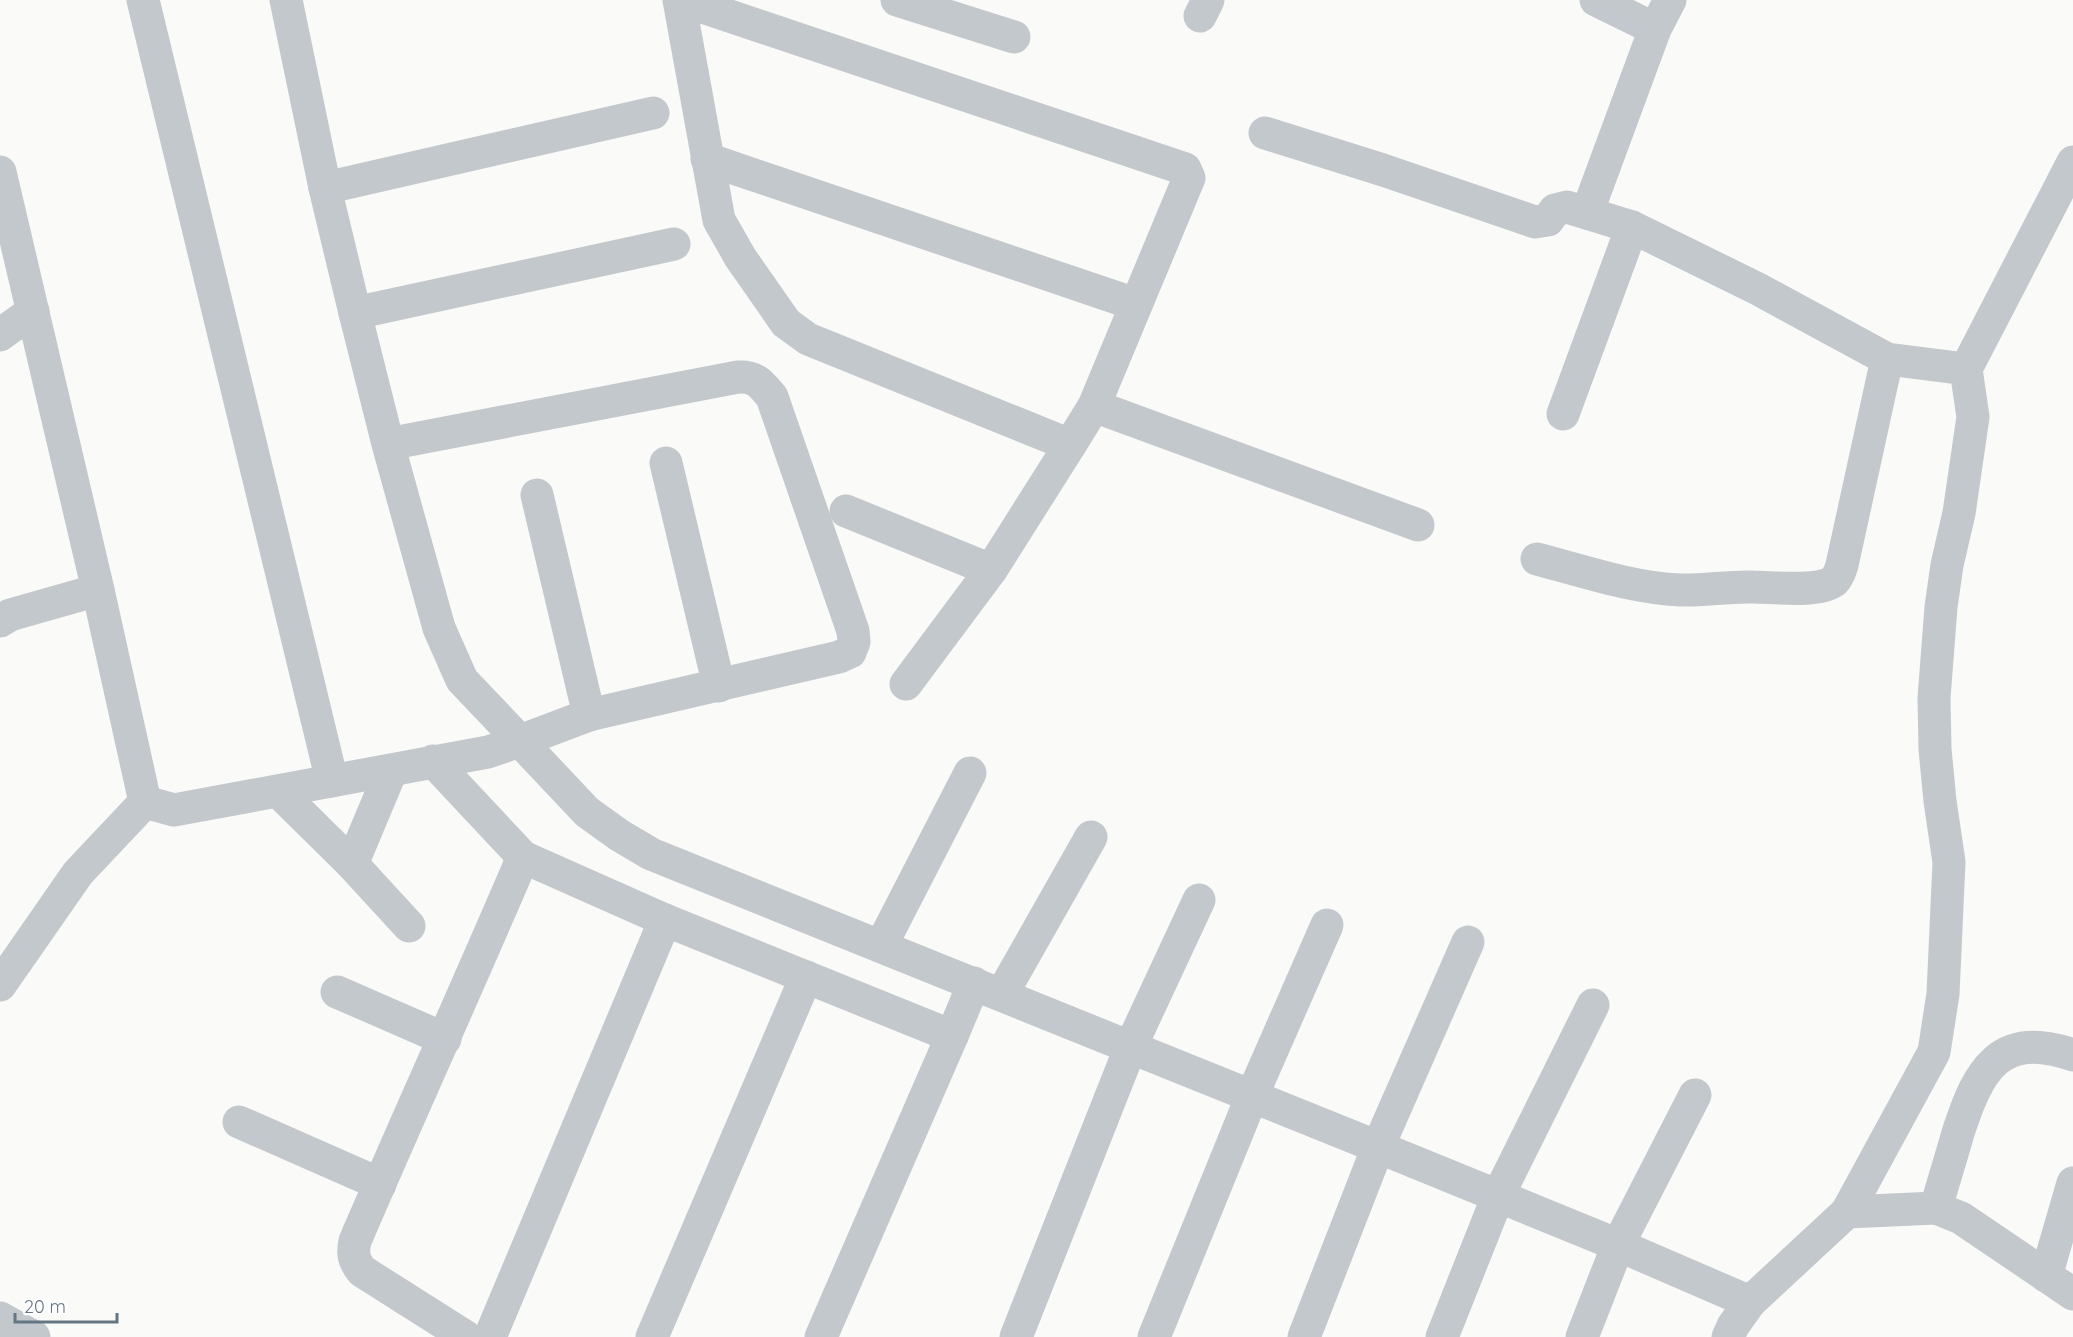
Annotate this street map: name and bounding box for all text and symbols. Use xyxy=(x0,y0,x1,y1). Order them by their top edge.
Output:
scale bar xyxy=(15,1286,117,1324)
text: 20 m xyxy=(24,1295,66,1318)

